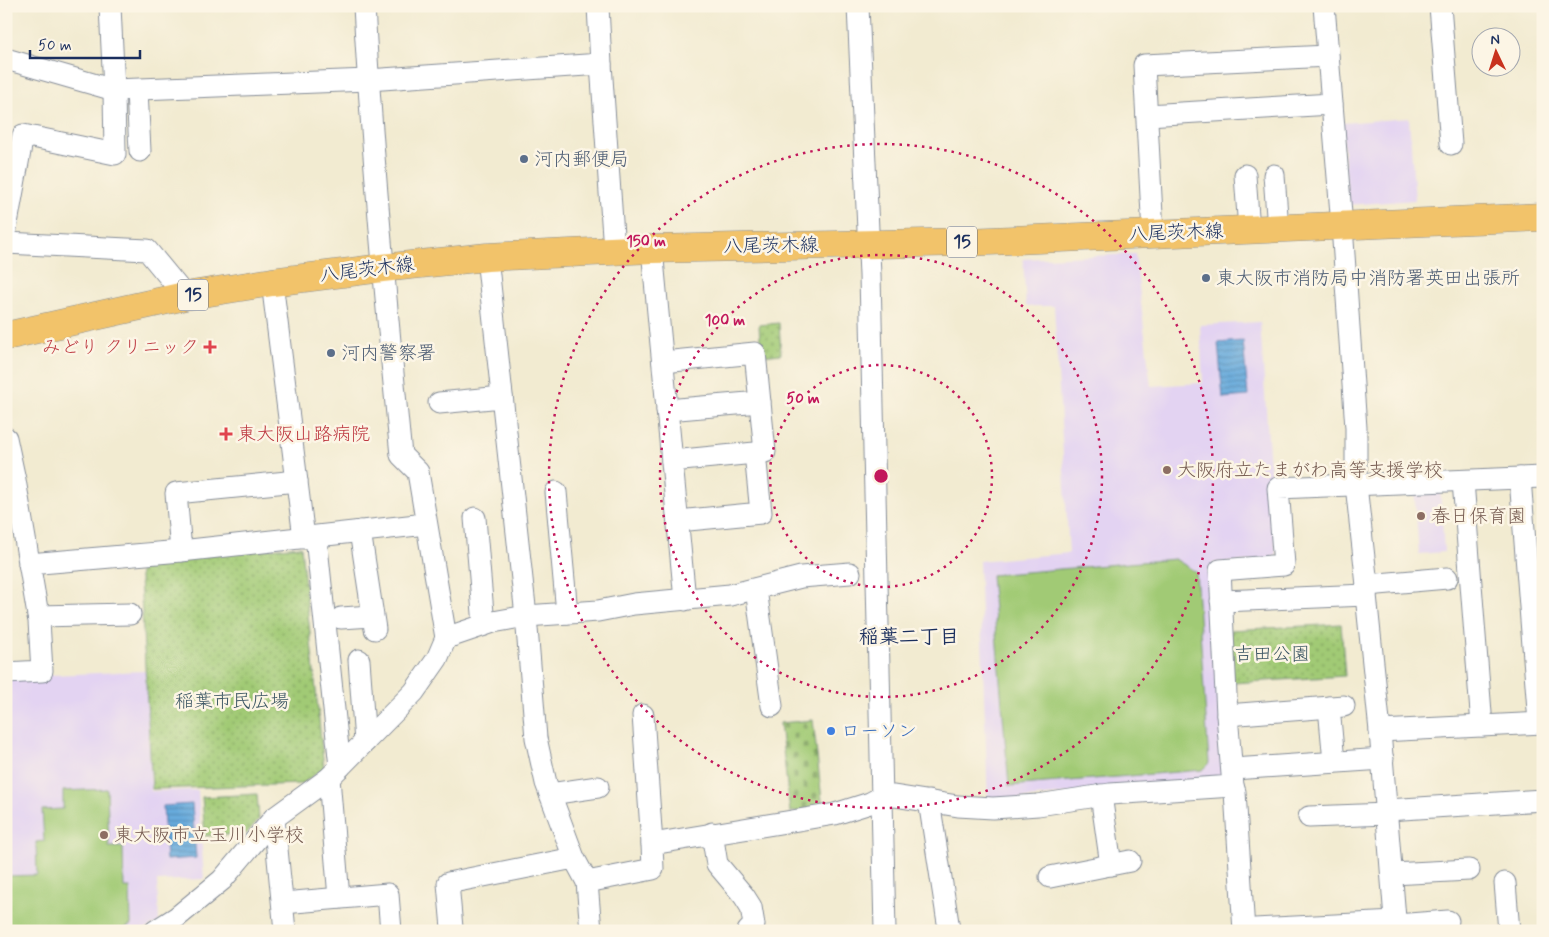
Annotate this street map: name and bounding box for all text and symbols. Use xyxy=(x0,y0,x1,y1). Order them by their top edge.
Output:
scale bar xyxy=(30,28,140,60)
north arrow xyxy=(1472,28,1522,78)
text: N xyxy=(1490,31,1500,49)
text: 50 m xyxy=(38,36,72,56)
place label: 河内郵便局 xyxy=(534,147,629,172)
marker: 河内郵便局 xyxy=(518,153,530,165)
street label: 八尾茨木線 xyxy=(1128,219,1224,247)
road number: 15 xyxy=(947,226,977,258)
text: 150 m xyxy=(626,232,666,252)
street label: 八尾茨木線 xyxy=(723,233,819,259)
street label: 八尾茨木線 xyxy=(318,252,416,288)
place label: 東大阪市消防局中消防署英田出張所 xyxy=(1216,266,1520,291)
marker: 東大阪市消防局中消防署英田出張所 xyxy=(1200,272,1212,284)
road number: 15 xyxy=(178,280,208,310)
text: 100 m xyxy=(705,311,745,331)
place label: みどり クリニック xyxy=(42,335,199,360)
marker: みどり クリニック xyxy=(203,340,217,354)
place label: 河内警察署 xyxy=(341,341,436,366)
marker: 河内警察署 xyxy=(325,347,337,359)
text: 50 m xyxy=(786,389,820,409)
place label: 東大阪山路病院 xyxy=(237,422,370,447)
marker: 東大阪山路病院 xyxy=(219,427,233,441)
place label: 大阪府立たまがわ高等支援学校 xyxy=(1177,458,1443,483)
marker: 大阪府立たまがわ高等支援学校 xyxy=(1161,464,1173,476)
centre of rings xyxy=(872,467,890,485)
place label: 春日保育園 xyxy=(1431,504,1526,529)
marker: 春日保育園 xyxy=(1415,510,1427,522)
district label: 稲葉二丁目 xyxy=(859,624,959,651)
park label: 吉田公園 xyxy=(1234,642,1310,667)
park label: 稲葉市民広場 xyxy=(175,689,289,714)
place label: ローソン xyxy=(841,719,917,744)
marker: ローソン xyxy=(825,725,837,737)
place label: 東大阪市立玉川小学校 xyxy=(114,823,304,848)
marker: 東大阪市立玉川小学校 xyxy=(98,829,110,841)

